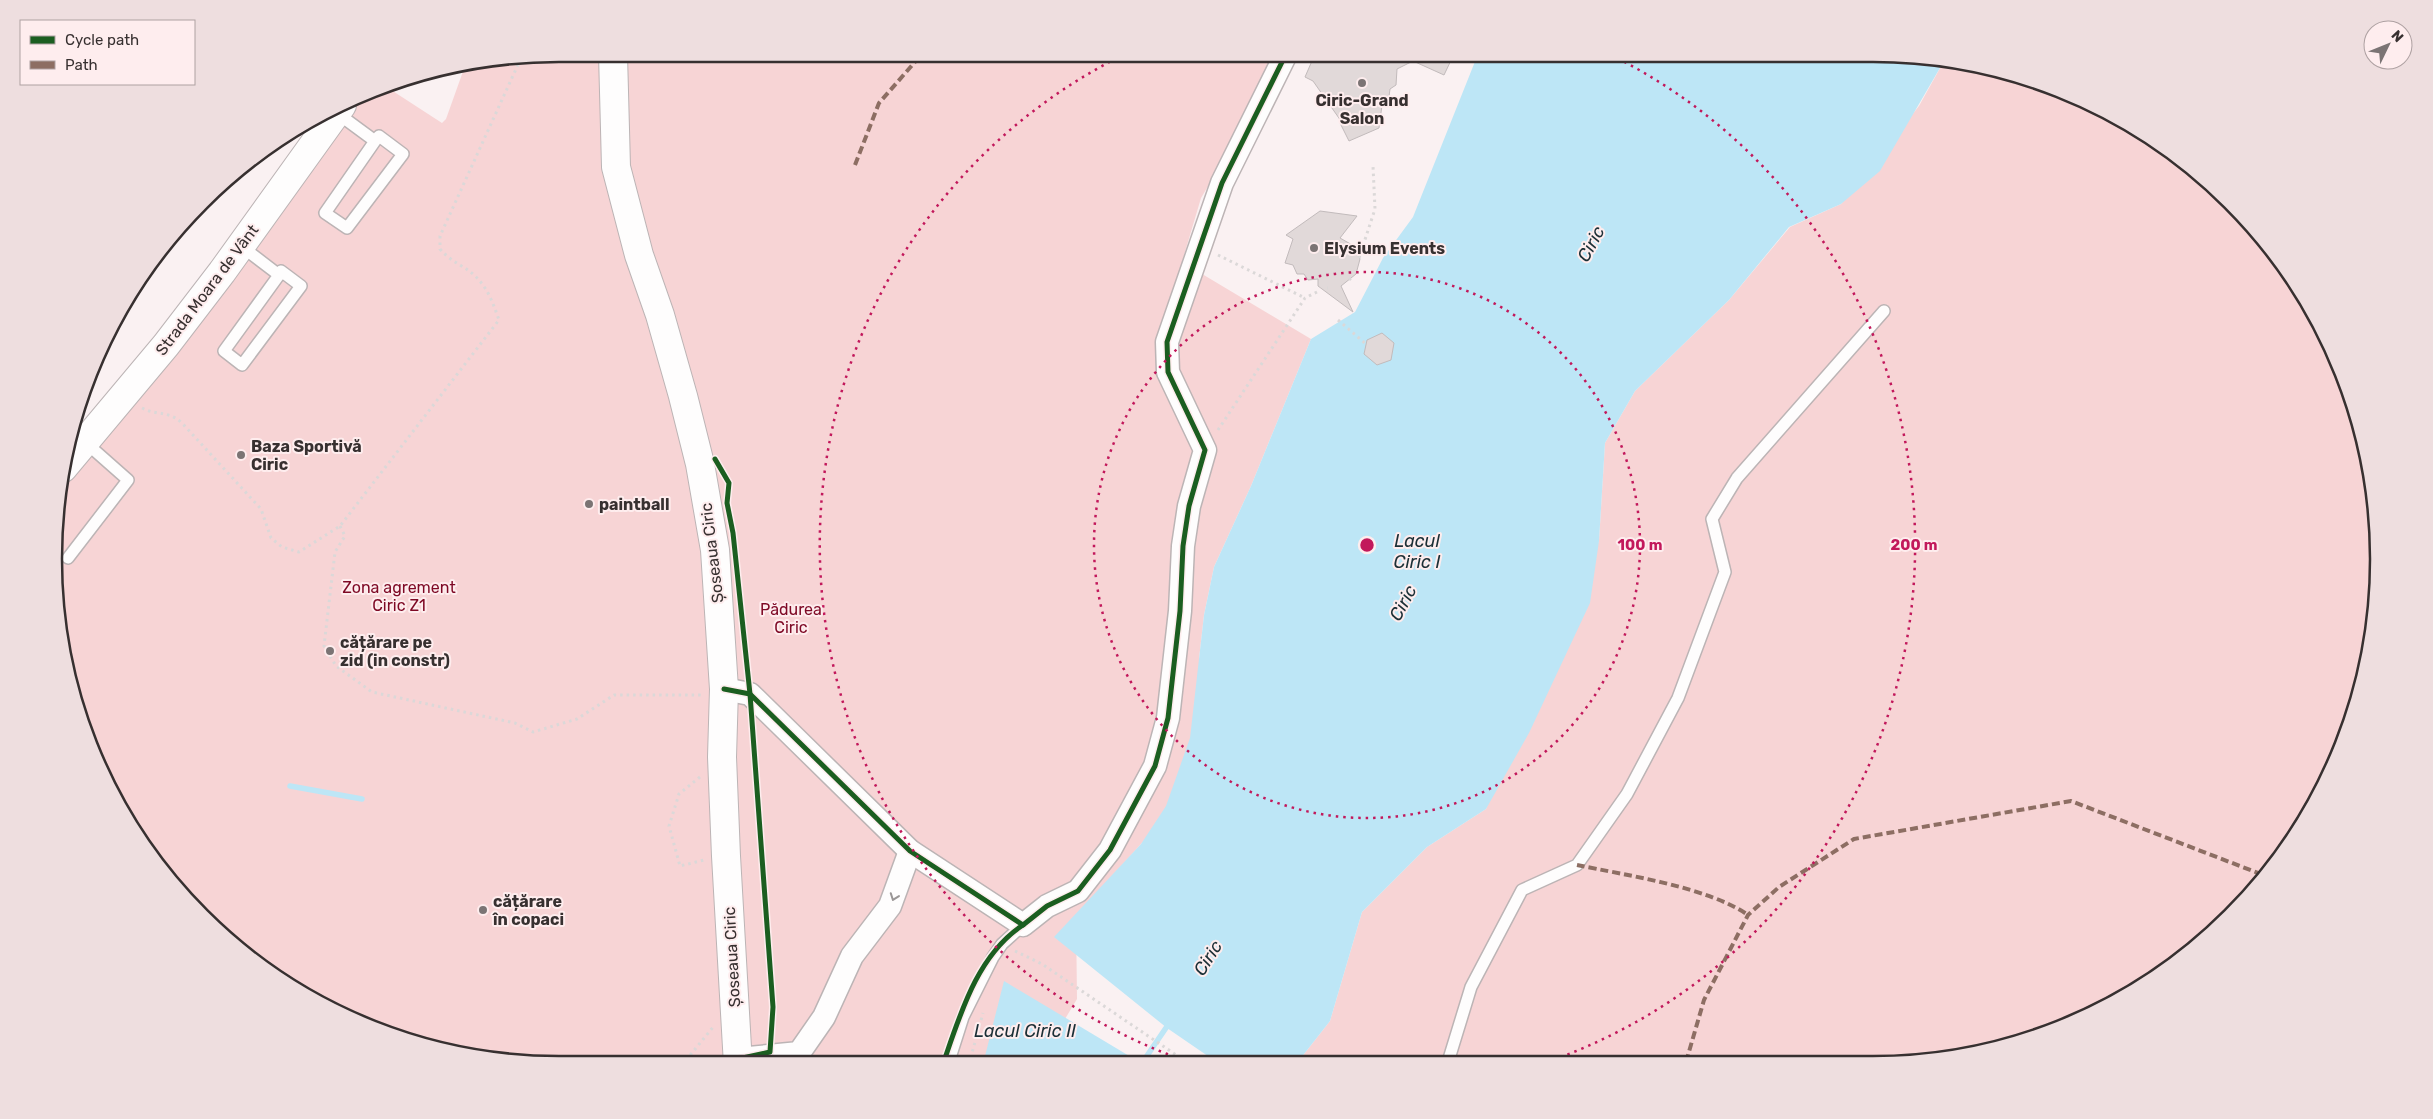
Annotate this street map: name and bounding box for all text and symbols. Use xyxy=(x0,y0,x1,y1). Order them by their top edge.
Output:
legend xyxy=(20,20,195,85)
north arrow xyxy=(2363,20,2413,70)
text: N xyxy=(2387,27,2407,46)
text: Cycle path xyxy=(65,31,139,49)
text: Path xyxy=(65,56,98,74)
marker: Ciric-Grand Salon xyxy=(1356,77,1368,89)
place label: Ciric-Grand Salon xyxy=(1315,91,1409,128)
street label: Strada Moara de Vânt xyxy=(152,221,262,359)
water label: Ciric xyxy=(1572,222,1610,266)
place label: Elysium Events xyxy=(1324,239,1445,258)
marker: Elysium Events xyxy=(1308,242,1320,254)
place label: Baza Sportivă Ciric xyxy=(251,437,362,474)
marker: Baza Sportivă Ciric xyxy=(235,449,247,461)
place label: paintball xyxy=(599,495,669,514)
marker: paintball xyxy=(583,498,595,510)
street label: Șoseaua Ciric xyxy=(696,502,728,604)
water label: Lacul Ciric I xyxy=(1394,530,1441,573)
centre of rings xyxy=(1358,536,1376,554)
text: 100 m xyxy=(1618,536,1662,554)
text: 200 m xyxy=(1890,536,1938,554)
park label: Zona agrement Ciric Z1 xyxy=(342,578,456,615)
water label: Ciric xyxy=(1384,581,1422,625)
park label: Pădurea Ciric xyxy=(760,600,822,637)
place label: cățărare pe zid (in constr) xyxy=(340,633,450,670)
marker: cățărare pe zid (in constr) xyxy=(324,645,336,657)
place label: cățărare în copaci xyxy=(492,892,564,929)
one-way arrow xyxy=(890,892,900,901)
marker: cățărare în copaci xyxy=(477,904,489,916)
street label: Șoseaua Ciric xyxy=(720,906,744,1008)
water label: Ciric xyxy=(1189,936,1227,980)
water label: Lacul Ciric II xyxy=(974,1020,1076,1042)

